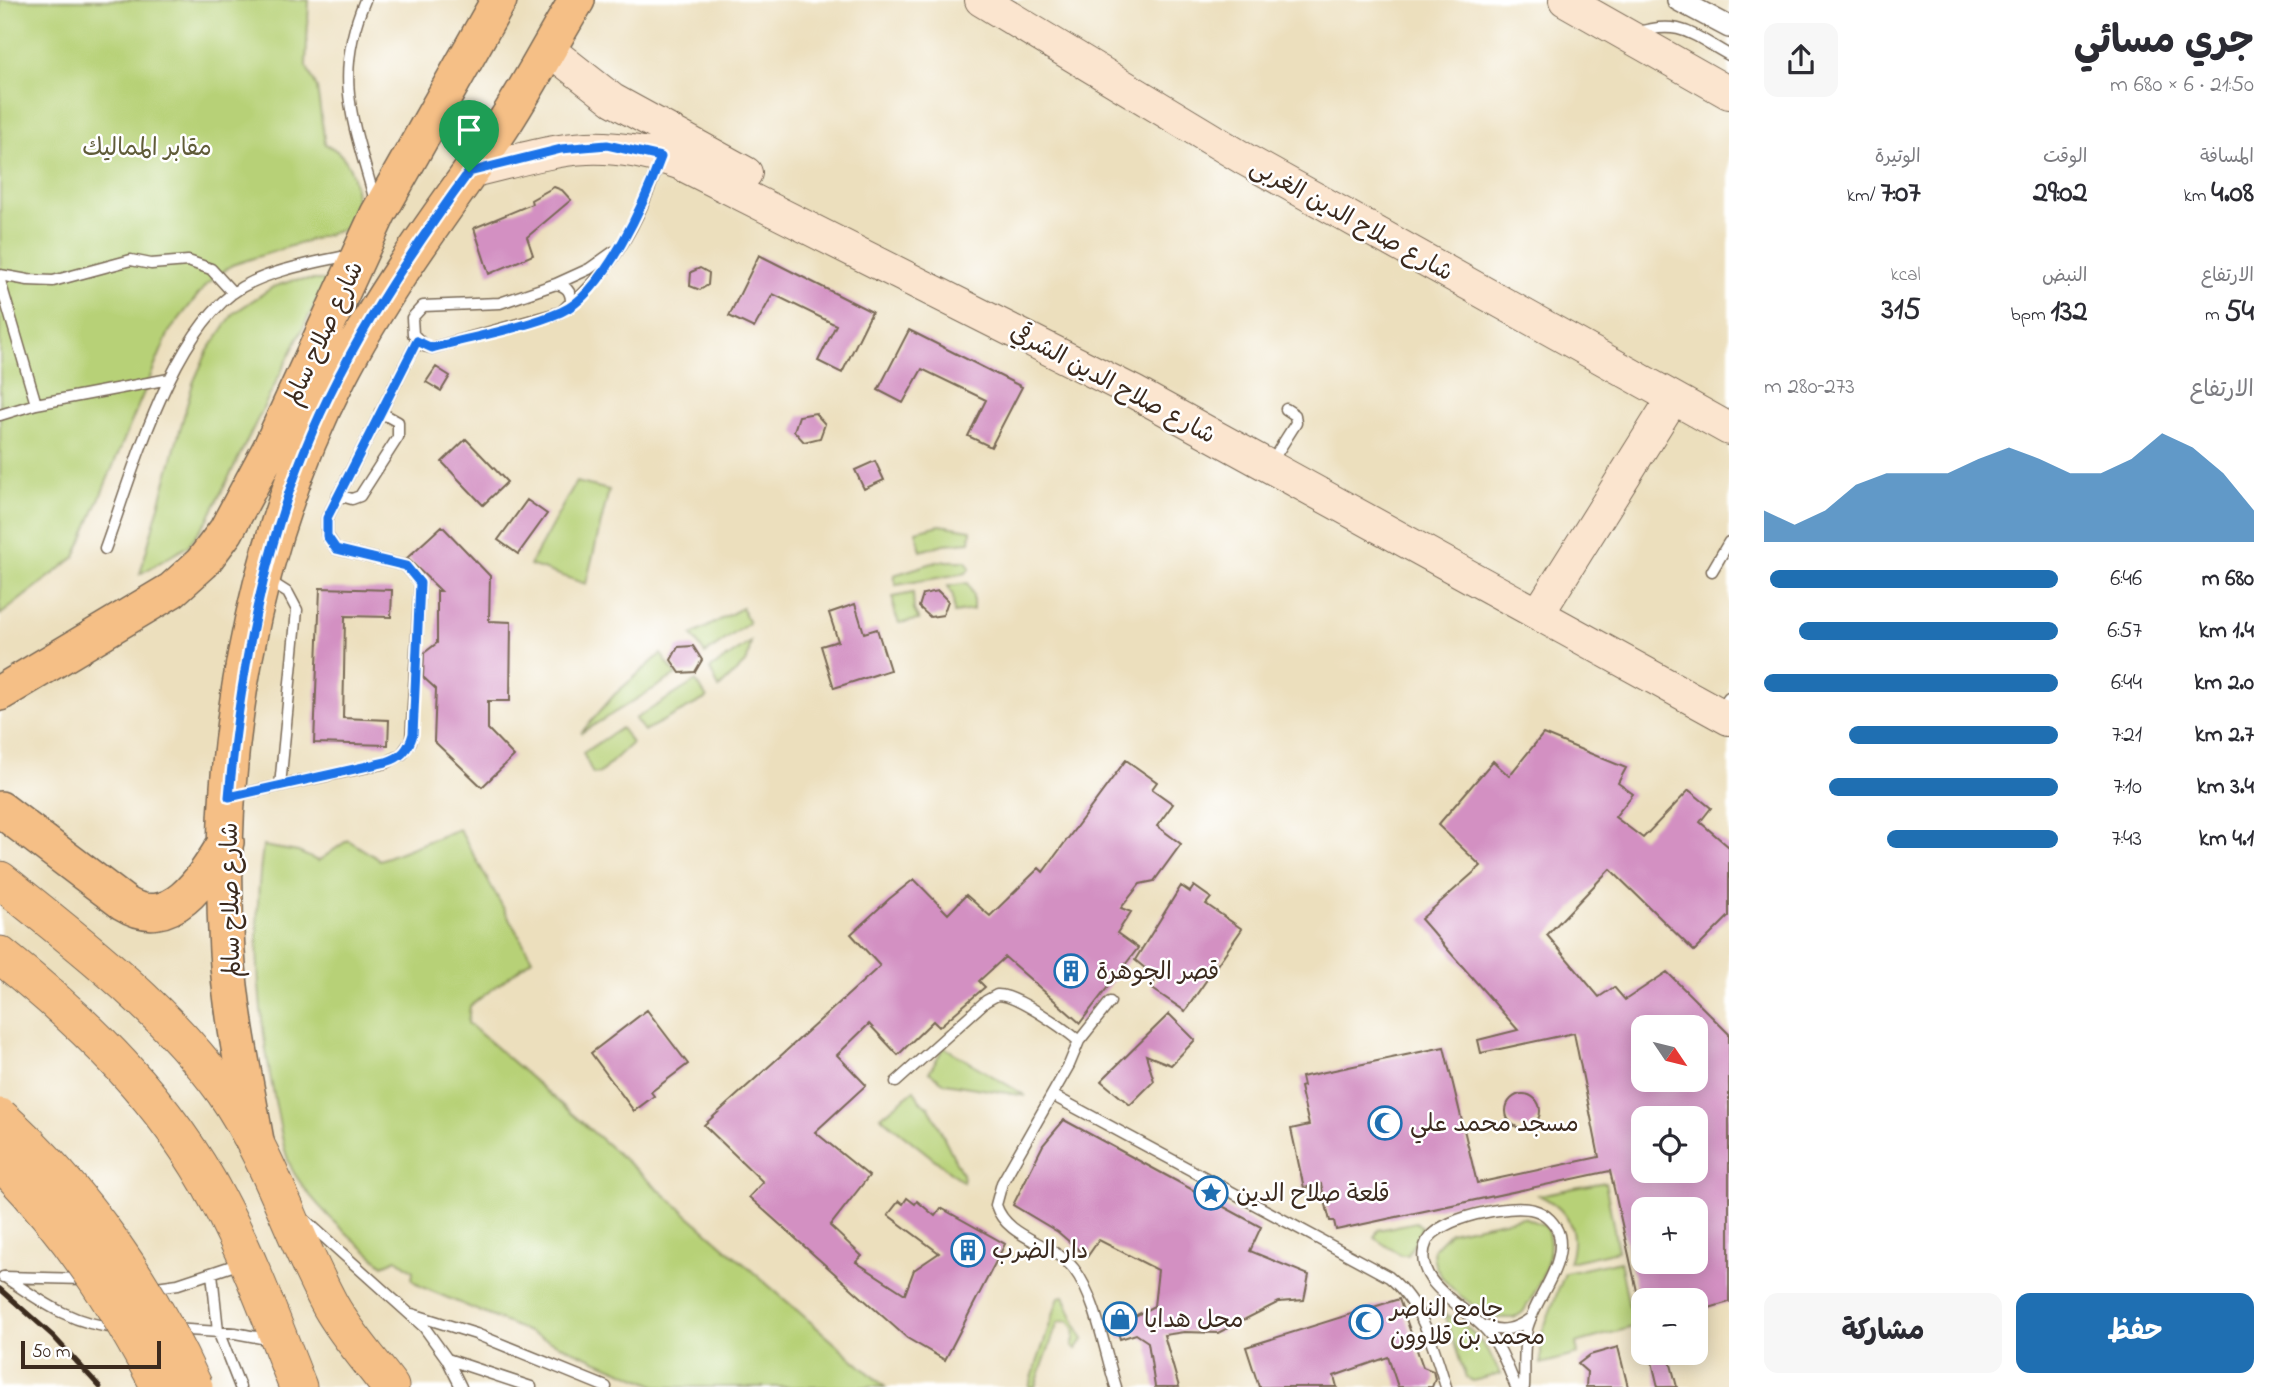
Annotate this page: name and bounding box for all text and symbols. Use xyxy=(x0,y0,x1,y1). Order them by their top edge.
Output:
text: جري مسائي xyxy=(2074,15,2254,71)
button: share xyxy=(1764,23,1838,97)
text: 21:50 · 6 × 680 m xyxy=(2110,69,2254,102)
pin xyxy=(439,100,499,172)
icon: arrive xyxy=(450,111,488,149)
park label: مقابر المماليك xyxy=(82,132,212,167)
text: الوتيرة xyxy=(1875,144,1921,171)
text: الوقت xyxy=(2043,144,2087,171)
text: المسافة xyxy=(2200,144,2254,171)
street label: شارع صلاح الدين الغربى xyxy=(1243,151,1459,292)
text: 7:07 xyxy=(1880,172,1921,216)
text: 29:02 xyxy=(2033,172,2087,216)
text: 4.08 xyxy=(2211,172,2254,216)
text: /km xyxy=(1847,183,1880,210)
text: km xyxy=(2183,183,2211,210)
street label: شارع صلاح سالم xyxy=(277,256,374,412)
text: kcal xyxy=(1890,262,1921,289)
text: النبض xyxy=(2042,263,2087,290)
text: الارتفاع xyxy=(2201,263,2254,290)
text: 315 xyxy=(1882,289,1921,333)
text: 132 xyxy=(2051,291,2087,335)
text: 54 xyxy=(2224,291,2254,335)
text: bpm xyxy=(2011,302,2051,329)
text: m xyxy=(2205,302,2224,329)
street label: شارع صلاح الدين الشرقي xyxy=(1003,315,1221,454)
text: 273–280 m xyxy=(1764,371,1855,404)
text: الارتفاع xyxy=(2190,374,2254,407)
text: 6:46 xyxy=(2110,563,2142,596)
text: 680 m xyxy=(2202,563,2254,596)
text: 6:57 xyxy=(2107,615,2142,648)
text: 1.4 km xyxy=(2199,615,2254,648)
text: 6:44 xyxy=(2111,667,2142,700)
text: 2.0 km xyxy=(2194,667,2254,700)
text: 7:21 xyxy=(2112,719,2142,752)
text: 2.7 km xyxy=(2195,719,2254,752)
text: 7:10 xyxy=(2113,771,2142,804)
text: 3.4 km xyxy=(2197,771,2254,804)
street label: شارع صلاح سالم xyxy=(214,822,251,978)
text: 7:43 xyxy=(2112,823,2142,856)
text: 4.1 km xyxy=(2199,823,2254,856)
building icon: قصر الجوهرة xyxy=(1052,952,1090,990)
place label: قصر الجوهرة xyxy=(1096,956,1219,991)
north arrow xyxy=(1631,1015,1708,1092)
map controls xyxy=(1631,1015,1708,1365)
mosque icon: مسجد محمد علي xyxy=(1366,1104,1404,1142)
button: locate xyxy=(1631,1106,1708,1183)
place label: مسجد محمد علي xyxy=(1410,1108,1579,1144)
place icon: قلعة صلاح الدين xyxy=(1192,1174,1230,1212)
place label: قلعة صلاح الدين xyxy=(1236,1178,1390,1213)
button: + xyxy=(1631,1197,1708,1274)
building icon: دار الضرب xyxy=(949,1231,987,1269)
place label: دار الضرب xyxy=(992,1235,1088,1270)
button: − xyxy=(1631,1288,1708,1365)
place label: جامع الناصر محمد بن قلاوون xyxy=(1388,1293,1545,1356)
button: مشاركة xyxy=(1764,1293,2002,1373)
button: حفظ xyxy=(2016,1293,2254,1373)
shop icon: محل هدايا xyxy=(1101,1300,1139,1338)
mosque icon: جامع الناصر محمد بن قلاوون xyxy=(1347,1303,1385,1341)
place label: محل هدايا xyxy=(1144,1304,1244,1339)
scale bar xyxy=(21,1338,161,1370)
text: 50 m xyxy=(32,1339,71,1366)

